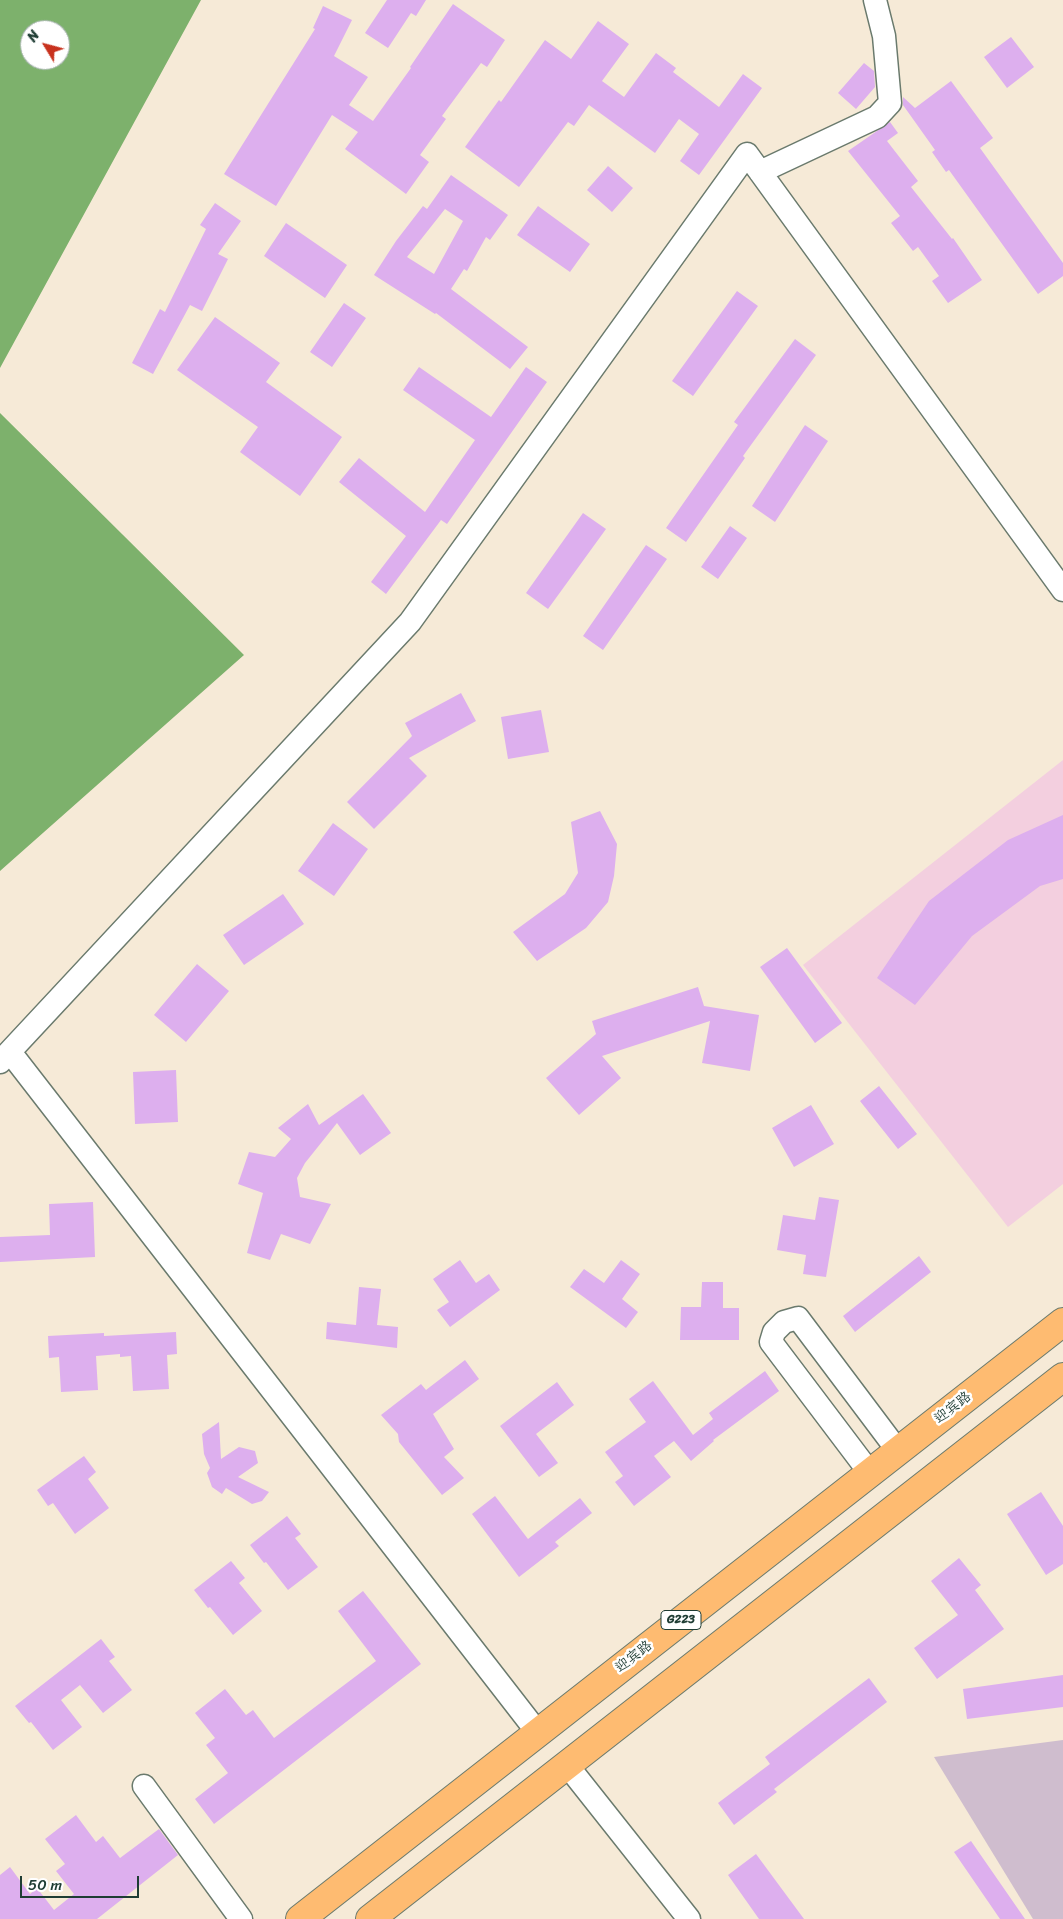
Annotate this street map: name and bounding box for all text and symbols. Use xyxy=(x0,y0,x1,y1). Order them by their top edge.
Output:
north arrow xyxy=(20,20,70,70)
text: N xyxy=(21,25,46,48)
street label: 迎宾路 xyxy=(931,1388,975,1428)
road number: G223 xyxy=(661,1610,701,1630)
street label: 迎宾路 xyxy=(612,1637,656,1677)
scale bar xyxy=(22,1866,141,1898)
text: 50 m xyxy=(28,1872,62,1898)

